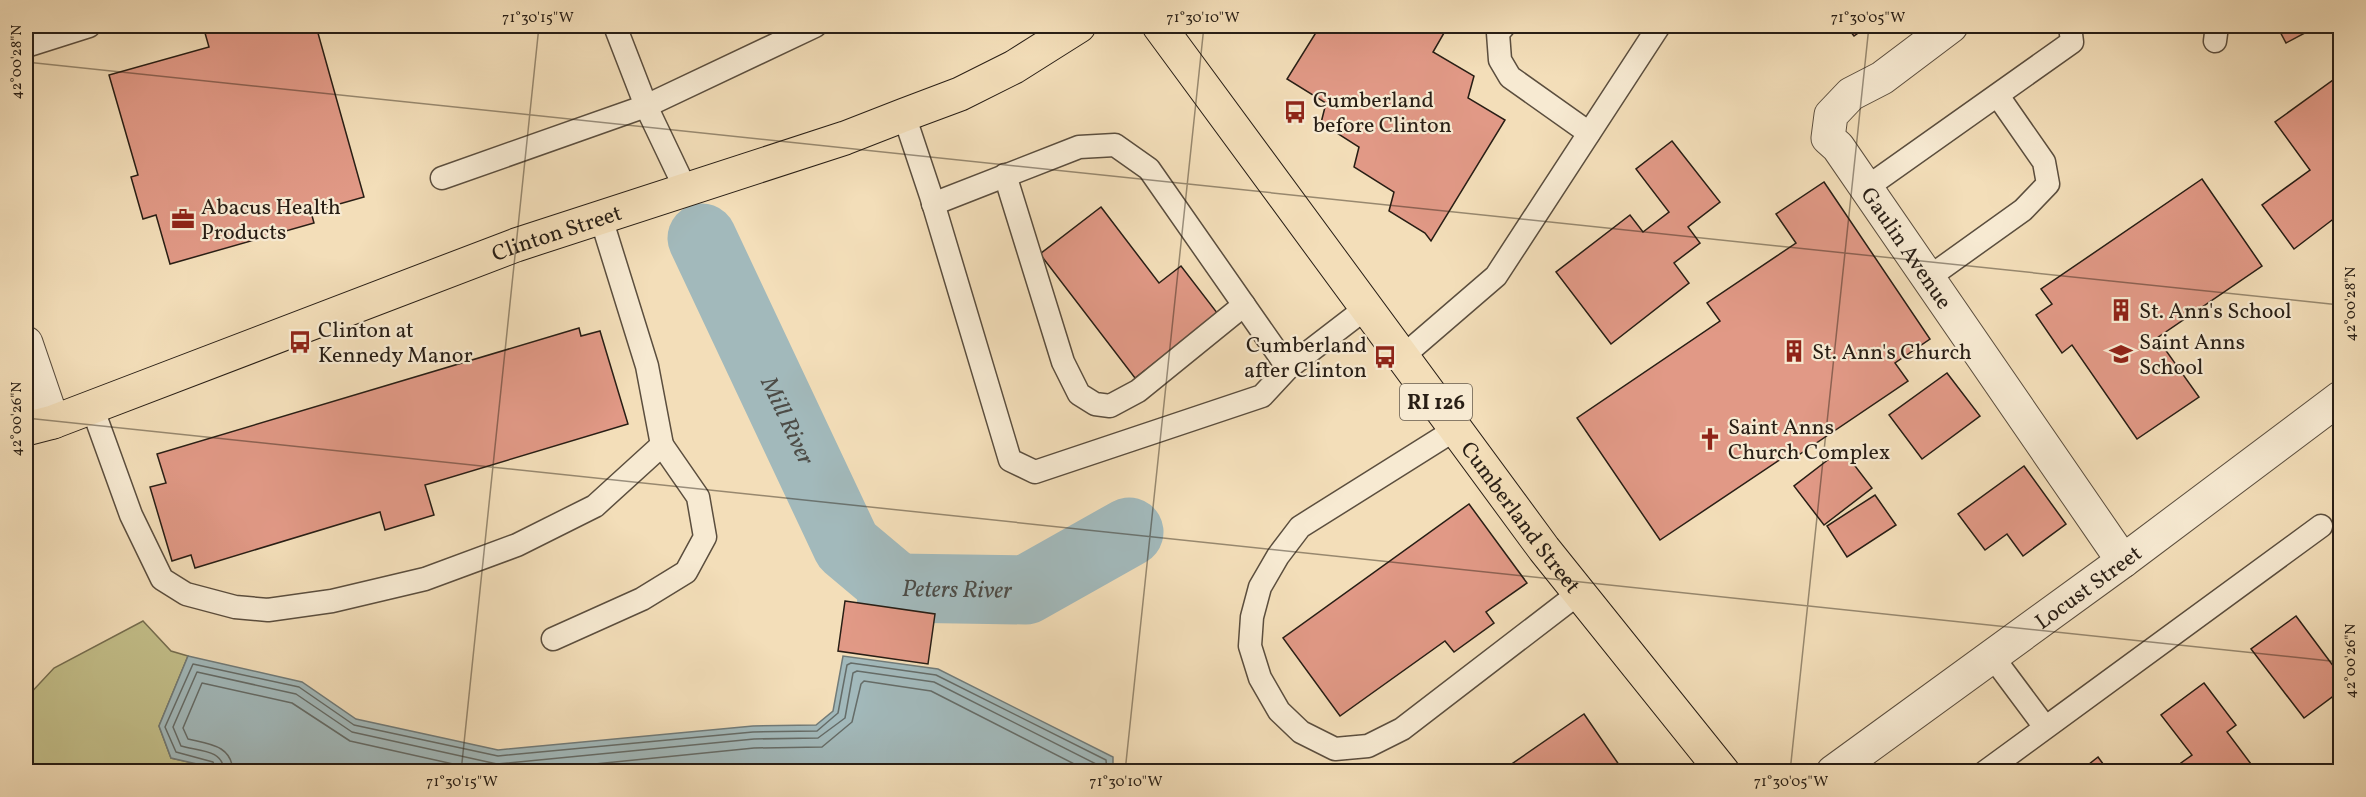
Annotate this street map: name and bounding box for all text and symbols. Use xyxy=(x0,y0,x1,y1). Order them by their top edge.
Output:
text: 71°30'15"W xyxy=(502,8,574,29)
text: 71°30'10"W xyxy=(1166,8,1240,29)
text: 71°30'05"W xyxy=(1831,8,1905,29)
text: 42°00'28"N xyxy=(7,25,28,99)
place label: Cumberland before Clinton xyxy=(1313,86,1452,142)
bus stop icon: Cumberland before Clinton xyxy=(1282,99,1308,125)
street label: Gaulin Avenue xyxy=(1852,182,1958,316)
place label: Abacus Health Products xyxy=(201,193,341,249)
street label: Clinton Street xyxy=(488,199,626,271)
office icon: Abacus Health Products xyxy=(170,206,196,232)
text: 42°00'28"N xyxy=(2341,267,2362,341)
building icon: St. Ann's School xyxy=(2108,297,2134,323)
place label: St. Ann's School xyxy=(2139,297,2292,328)
place label: Clinton at Kennedy Manor xyxy=(318,316,473,372)
place label: Saint Anns School xyxy=(2139,328,2245,384)
bus stop icon: Clinton at Kennedy Manor xyxy=(287,329,313,355)
place label: Cumberland after Clinton xyxy=(1244,331,1367,387)
building icon: St. Ann's Church xyxy=(1781,338,1807,364)
place label: St. Ann's Church xyxy=(1812,338,1972,369)
school or university icon: Saint Anns School xyxy=(2108,341,2134,367)
bus stop icon: Cumberland after Clinton xyxy=(1372,344,1398,370)
water label: Mill River xyxy=(750,371,822,472)
text: 42°00'26"N xyxy=(7,382,28,456)
road number: RI 126 xyxy=(1400,384,1472,420)
place label: Saint Anns Church Complex xyxy=(1728,413,1890,469)
church icon: Saint Anns Church Complex xyxy=(1697,426,1723,452)
street label: Cumberland Street xyxy=(1452,436,1587,601)
street label: Locust Street xyxy=(2029,539,2149,638)
water label: Peters River xyxy=(902,573,1013,609)
text: 42°00'26"N xyxy=(2341,624,2362,698)
text: 71°30'15"W xyxy=(426,772,498,793)
text: 71°30'10"W xyxy=(1089,772,1163,793)
text: 71°30'05"W xyxy=(1754,772,1828,793)

